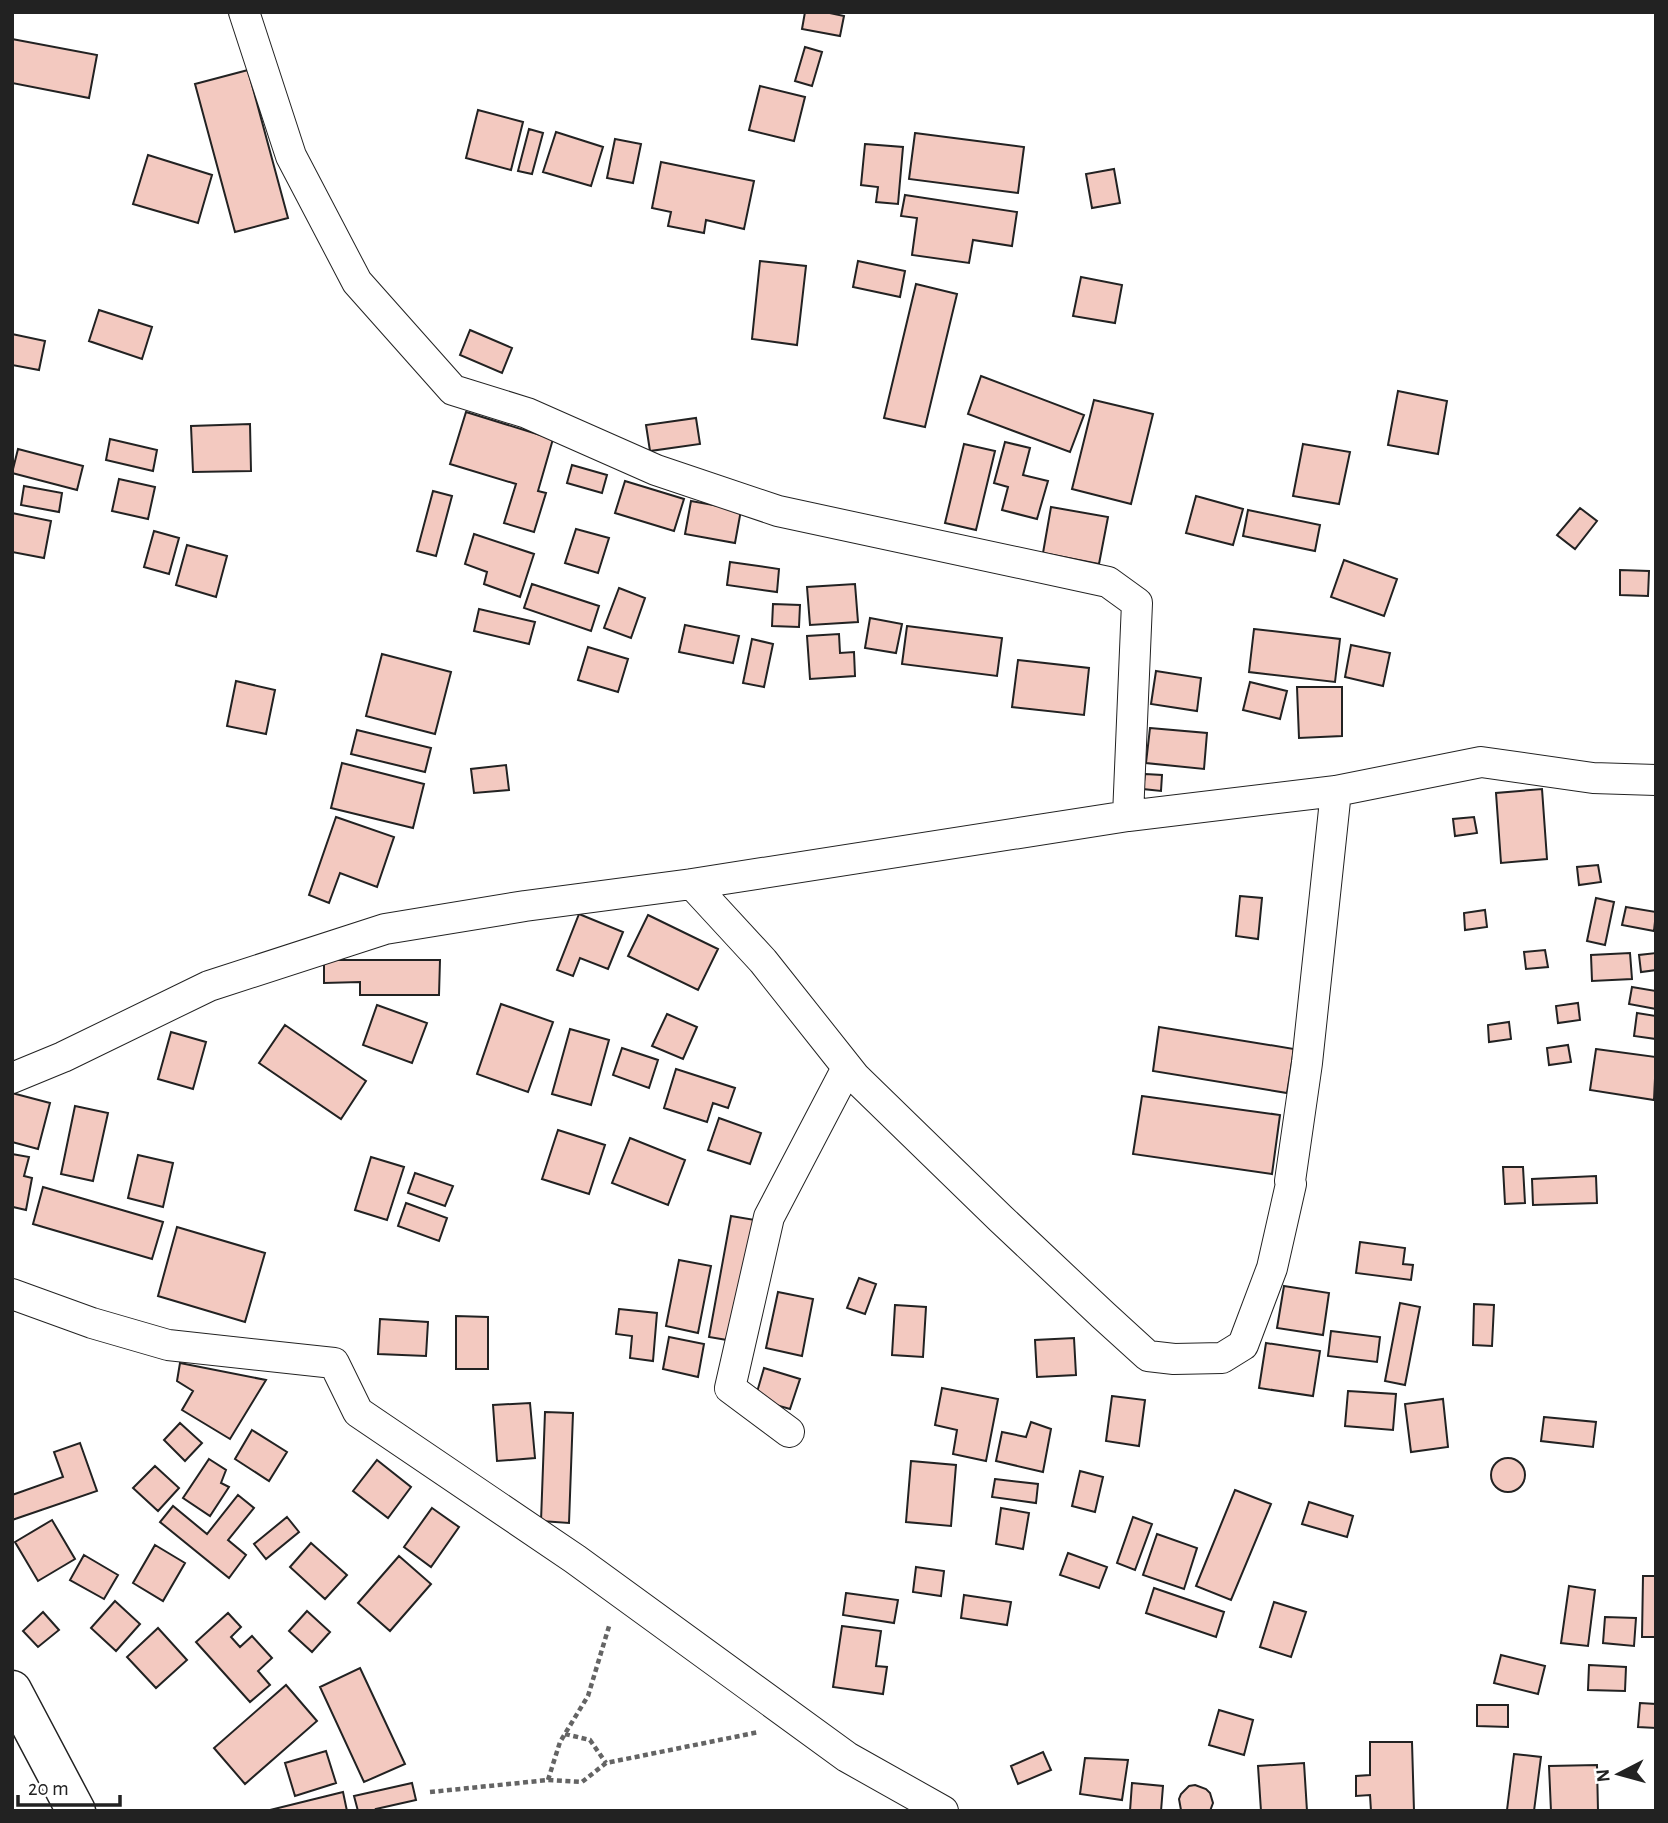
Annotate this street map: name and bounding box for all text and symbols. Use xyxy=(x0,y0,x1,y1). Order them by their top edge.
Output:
north arrow xyxy=(1584,1739,1654,1809)
scale bar xyxy=(18,1764,119,1808)
text: N xyxy=(1593,1768,1614,1783)
text: 20 m xyxy=(28,1778,69,1799)

